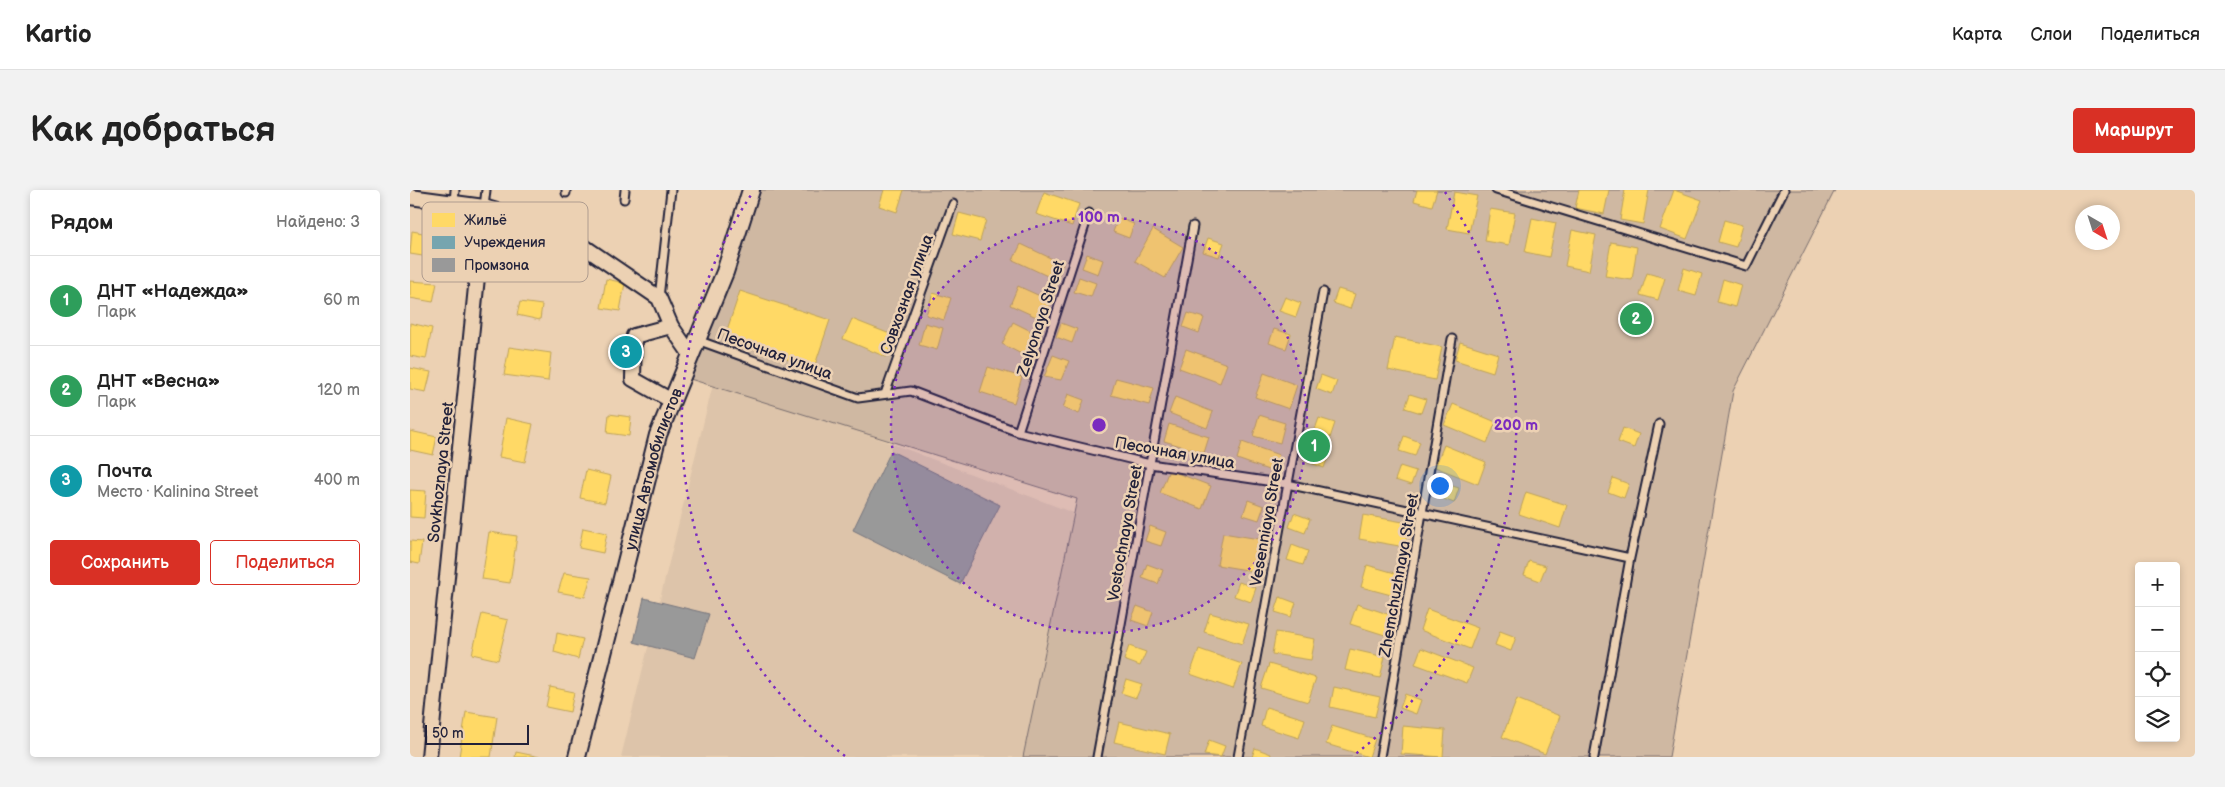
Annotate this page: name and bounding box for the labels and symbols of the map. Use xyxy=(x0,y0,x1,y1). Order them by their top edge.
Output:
legend xyxy=(422,202,588,282)
north arrow xyxy=(2075,205,2120,250)
text: 100 m xyxy=(1078,208,1120,227)
text: Жильё xyxy=(464,212,507,229)
street label: Совхозная улица xyxy=(877,231,938,357)
text: Учреждения xyxy=(464,234,546,251)
text: Промзона xyxy=(464,257,530,274)
street label: Zelyonaya Street xyxy=(1013,258,1069,380)
pin: 2 xyxy=(1620,300,1652,338)
street label: Песочная улица xyxy=(714,325,835,384)
pin: 3 xyxy=(610,333,642,371)
street label: улица Автомобилистов xyxy=(621,385,688,552)
street label: Sovkhoznaya Street xyxy=(425,401,458,544)
centre of rings xyxy=(1090,416,1108,434)
text: 200 m xyxy=(1494,416,1538,435)
pin: 1 xyxy=(1298,427,1330,465)
street label: Песочная улица xyxy=(1113,434,1237,473)
street label: Vesenniaya Street xyxy=(1247,456,1288,588)
street label: Vostochnaya Street xyxy=(1104,463,1147,603)
your location xyxy=(1427,473,1453,499)
street label: Zhemchuzhnaya Street xyxy=(1376,492,1423,660)
scale bar xyxy=(425,722,529,745)

